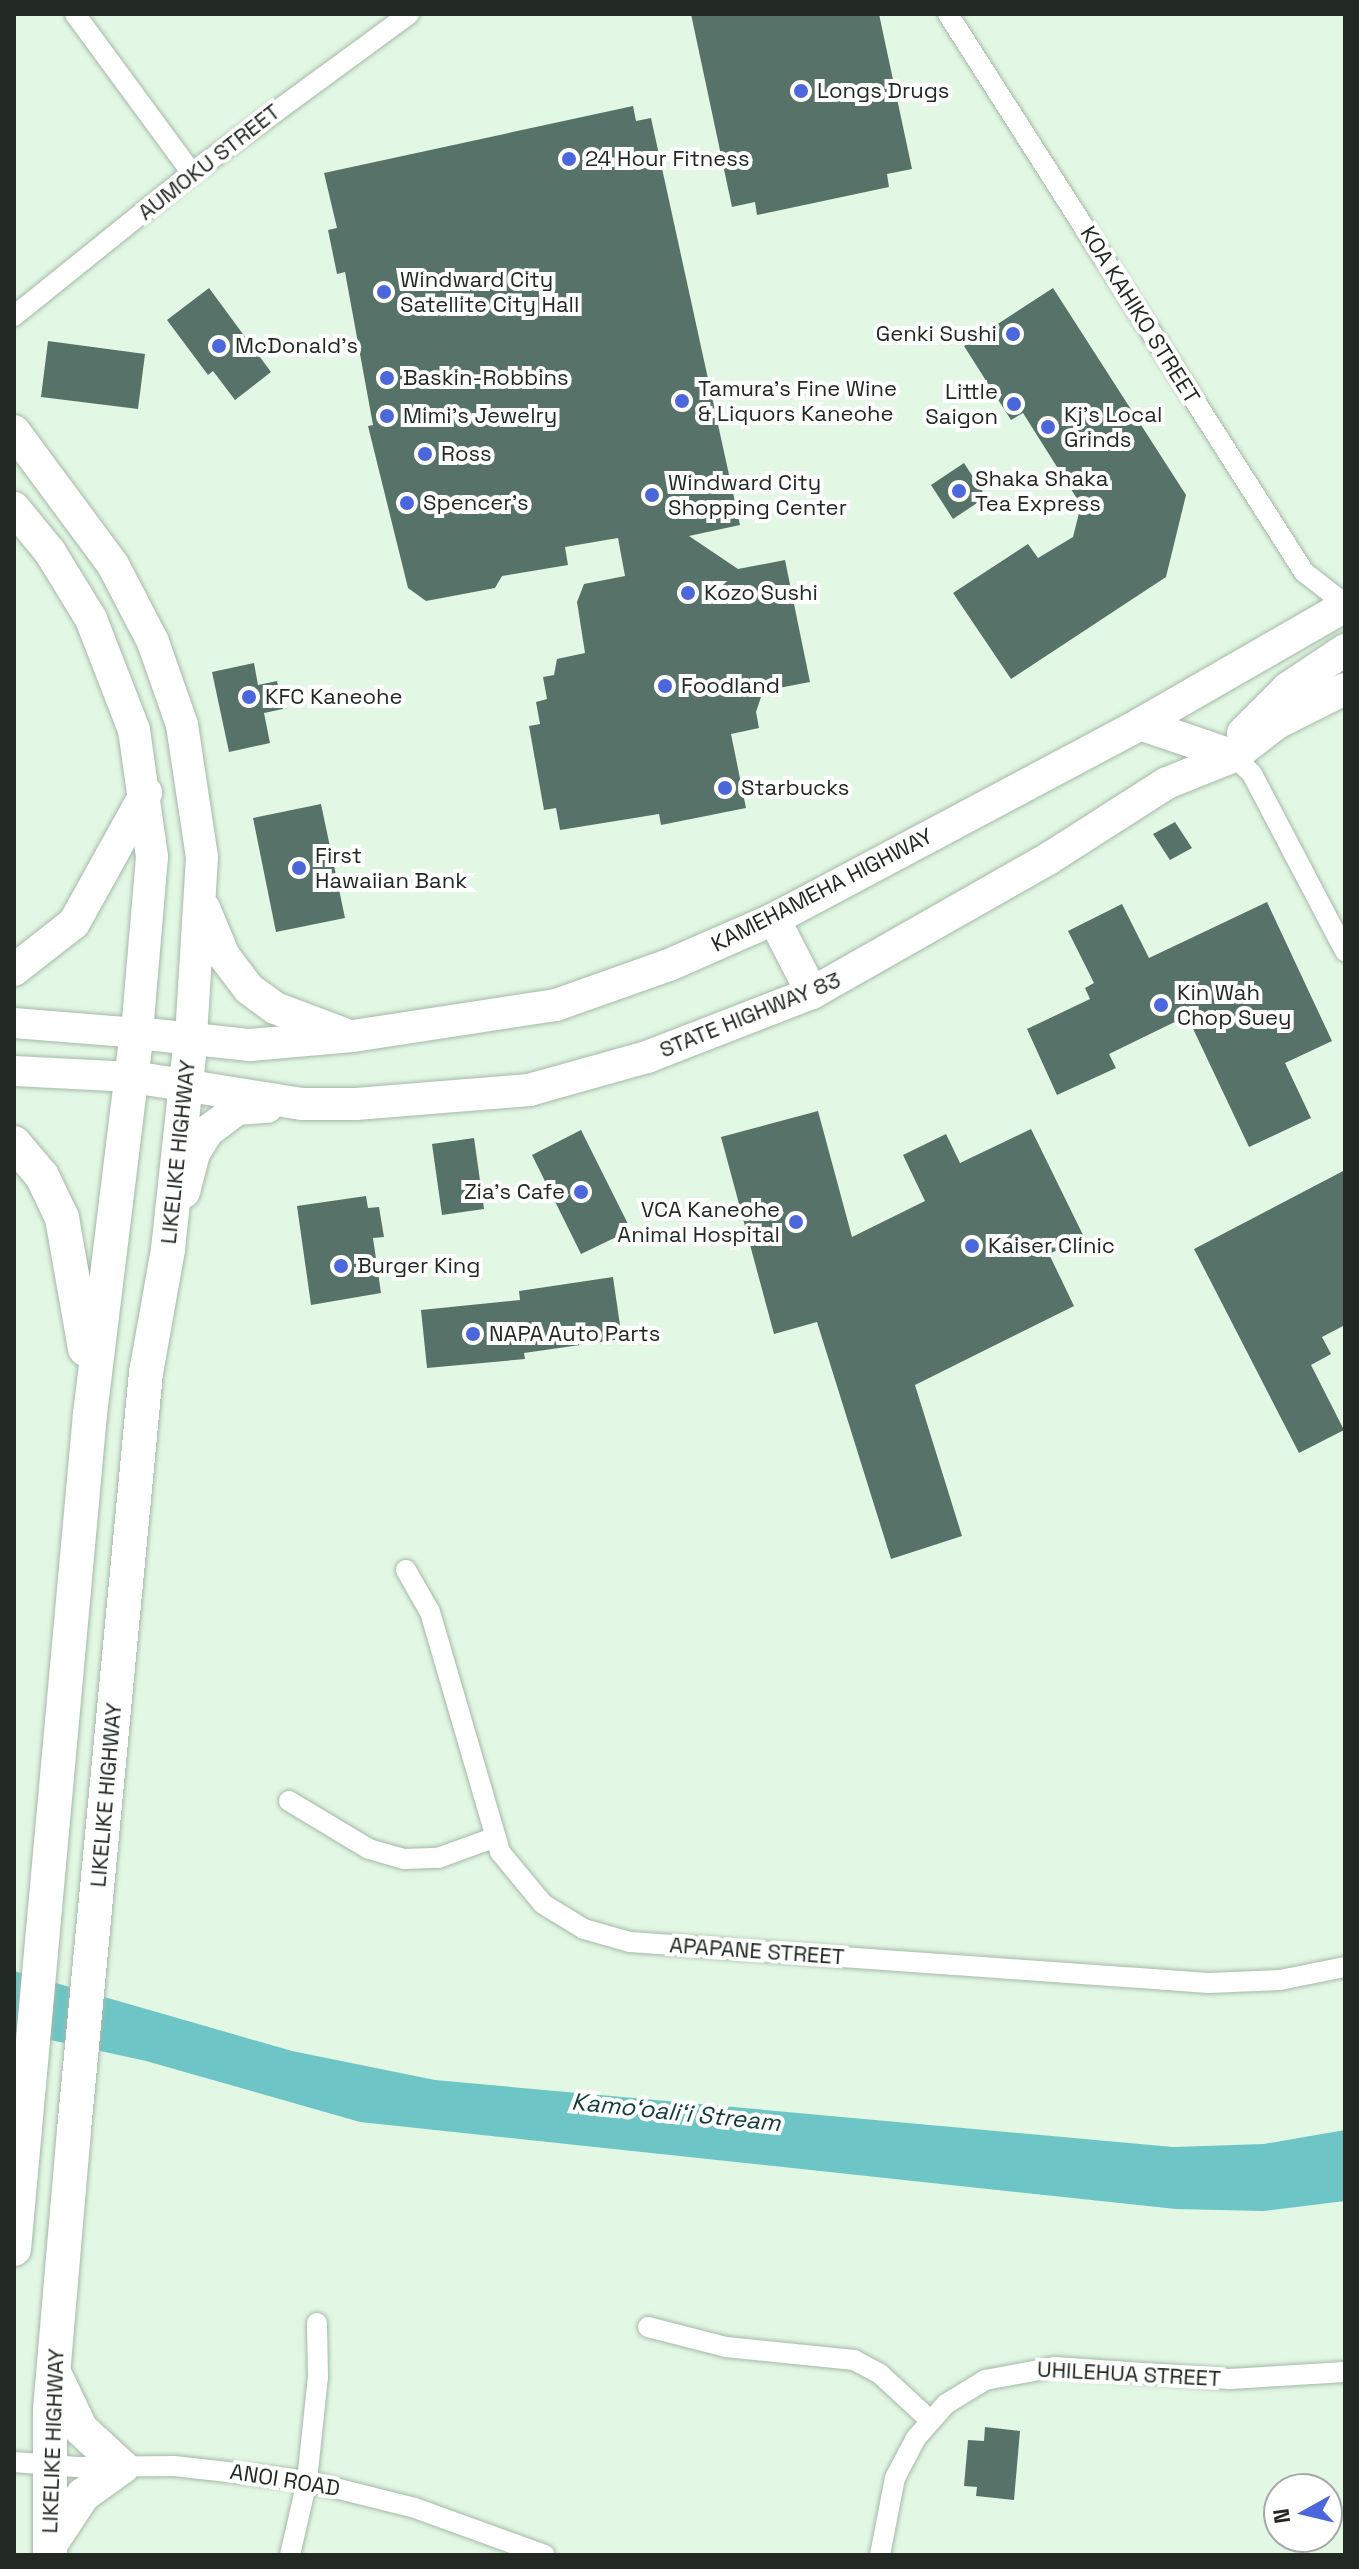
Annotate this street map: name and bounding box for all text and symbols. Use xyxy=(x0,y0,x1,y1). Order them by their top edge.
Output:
place label: Longs Drugs xyxy=(817,78,949,104)
marker: Longs Drugs xyxy=(792,82,810,100)
street label: AUMOKU STREET xyxy=(133,98,285,226)
place label: 24 Hour Fitness xyxy=(585,146,750,172)
marker: 24 Hour Fitness xyxy=(560,150,578,168)
street label: KOA KAHIKO STREET xyxy=(1075,221,1205,409)
place label: Windward City Satellite City Hall xyxy=(400,266,579,318)
marker: Windward City Satellite City Hall xyxy=(375,283,393,301)
place label: Genki Sushi xyxy=(876,321,997,347)
marker: Genki Sushi xyxy=(1004,325,1022,343)
place label: McDonald's xyxy=(235,333,358,359)
marker: McDonald's xyxy=(210,337,228,355)
place label: Baskin-Robbins xyxy=(403,365,569,391)
marker: Baskin-Robbins xyxy=(378,369,396,387)
place label: Tamura's Fine Wine & Liquors Kaneohe xyxy=(698,375,897,426)
place label: Little Saigon xyxy=(925,378,998,430)
marker: Tamura's Fine Wine & Liquors Kaneohe xyxy=(673,392,691,410)
marker: Little Saigon xyxy=(1005,395,1023,413)
place label: Kj's Local Grinds xyxy=(1064,401,1162,452)
place label: Mimi's Jewelry xyxy=(403,403,557,429)
marker: Mimi's Jewelry xyxy=(378,407,396,425)
marker: Kj's Local Grinds xyxy=(1039,418,1057,436)
place label: Ross xyxy=(441,441,492,467)
marker: Ross xyxy=(416,445,434,463)
place label: Shaka Shaka Tea Express xyxy=(975,465,1108,516)
place label: Windward City Shopping Center xyxy=(668,469,847,520)
marker: Shaka Shaka Tea Express xyxy=(950,482,968,500)
marker: Windward City Shopping Center xyxy=(643,486,661,504)
place label: Spencer's xyxy=(423,490,529,516)
marker: Spencer's xyxy=(398,494,416,512)
place label: Kozo Sushi xyxy=(704,580,818,606)
marker: Kozo Sushi xyxy=(679,584,697,602)
place label: Foodland xyxy=(681,673,780,699)
marker: Foodland xyxy=(656,677,674,695)
place label: KFC Kaneohe xyxy=(265,684,403,710)
marker: KFC Kaneohe xyxy=(240,688,258,706)
place label: Starbucks xyxy=(741,775,849,801)
marker: Starbucks xyxy=(716,779,734,797)
street label: KAMEHAMEHA HIGHWAY xyxy=(707,823,937,957)
place label: First Hawaiian Bank xyxy=(315,842,467,894)
marker: First Hawaiian Bank xyxy=(290,859,308,877)
street label: STATE HIGHWAY 83 xyxy=(656,967,844,1063)
place label: Kin Wah Chop Suey xyxy=(1177,979,1291,1030)
marker: Kin Wah Chop Suey xyxy=(1152,996,1170,1014)
street label: LIKELIKE HIGHWAY xyxy=(155,1059,201,1245)
place label: Zia's Cafe xyxy=(464,1179,565,1205)
marker: Zia's Cafe xyxy=(572,1183,590,1201)
place label: VCA Kaneohe Animal Hospital xyxy=(617,1196,780,1248)
marker: VCA Kaneohe Animal Hospital xyxy=(787,1213,805,1231)
place label: Kaiser Clinic xyxy=(988,1233,1115,1259)
marker: Kaiser Clinic xyxy=(963,1237,981,1255)
place label: Burger King xyxy=(357,1253,480,1279)
marker: Burger King xyxy=(332,1257,350,1275)
place label: NAPA Auto Parts xyxy=(489,1321,661,1347)
marker: NAPA Auto Parts xyxy=(464,1325,482,1343)
street label: LIKELIKE HIGHWAY xyxy=(85,1702,127,1888)
street label: APAPANE STREET xyxy=(669,1932,845,1970)
water label: Kamoʻoaliʻi Stream xyxy=(570,2087,782,2137)
street label: LIKELIKE HIGHWAY xyxy=(37,2348,69,2534)
street label: UHILEHUA STREET xyxy=(1036,2356,1222,2392)
street label: ANOI ROAD xyxy=(228,2458,342,2502)
north arrow xyxy=(1263,2473,1343,2553)
text: N xyxy=(1266,2507,1296,2525)

